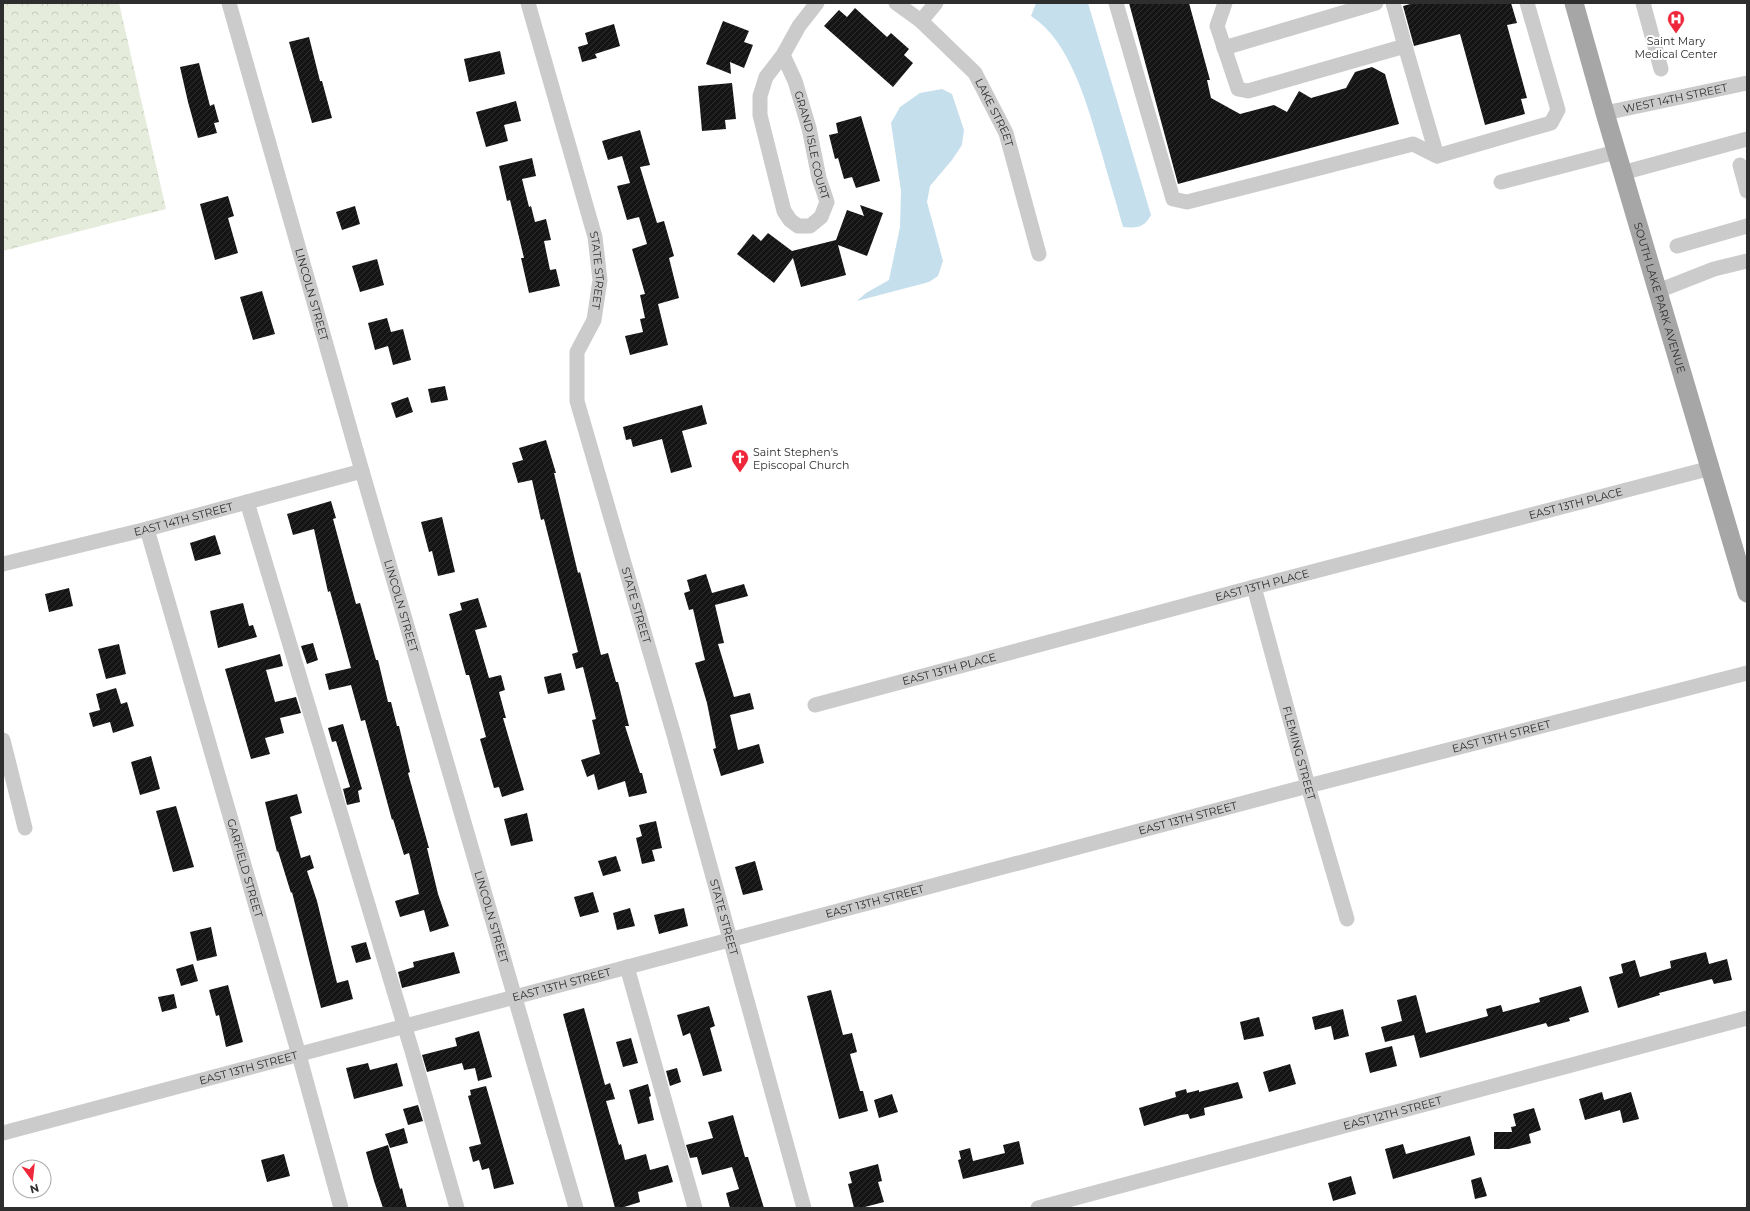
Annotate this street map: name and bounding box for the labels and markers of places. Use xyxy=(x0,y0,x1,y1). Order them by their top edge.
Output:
hospital icon: Saint Mary Medical Center xyxy=(1666,9,1686,34)
place label: Saint Mary Medical Center xyxy=(1634,34,1718,61)
place label: Saint Stephen's Episcopal Church xyxy=(753,445,849,472)
church icon: Saint Stephen's Episcopal Church xyxy=(730,448,750,473)

